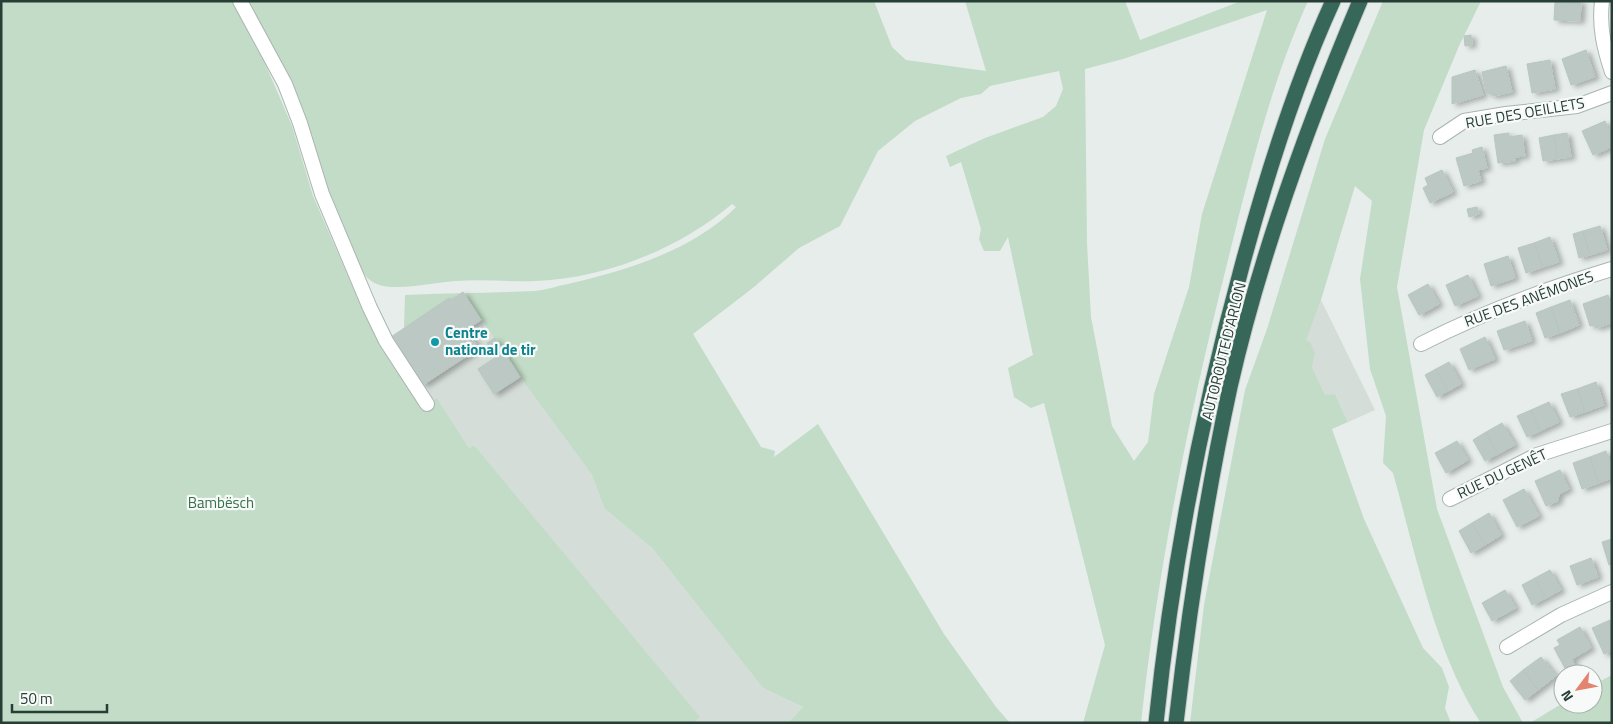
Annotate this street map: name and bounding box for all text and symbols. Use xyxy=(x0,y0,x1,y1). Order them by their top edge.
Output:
street label: RUE DES OEILLETS xyxy=(1464,91,1586,134)
street label: RUE DES ANÉMONES xyxy=(1461,264,1597,333)
street label: AUTOROUTE D'ARLON xyxy=(1195,279,1252,422)
place label: Centre national de tir xyxy=(445,321,536,361)
marker: Centre national de tir xyxy=(429,336,441,348)
street label: RUE DU GENÊT xyxy=(1453,443,1551,504)
park label: Bambësch xyxy=(188,491,254,514)
north arrow xyxy=(1553,664,1603,714)
scale bar xyxy=(12,682,108,714)
text: N xyxy=(1555,686,1578,706)
text: 50 m xyxy=(20,687,53,710)

